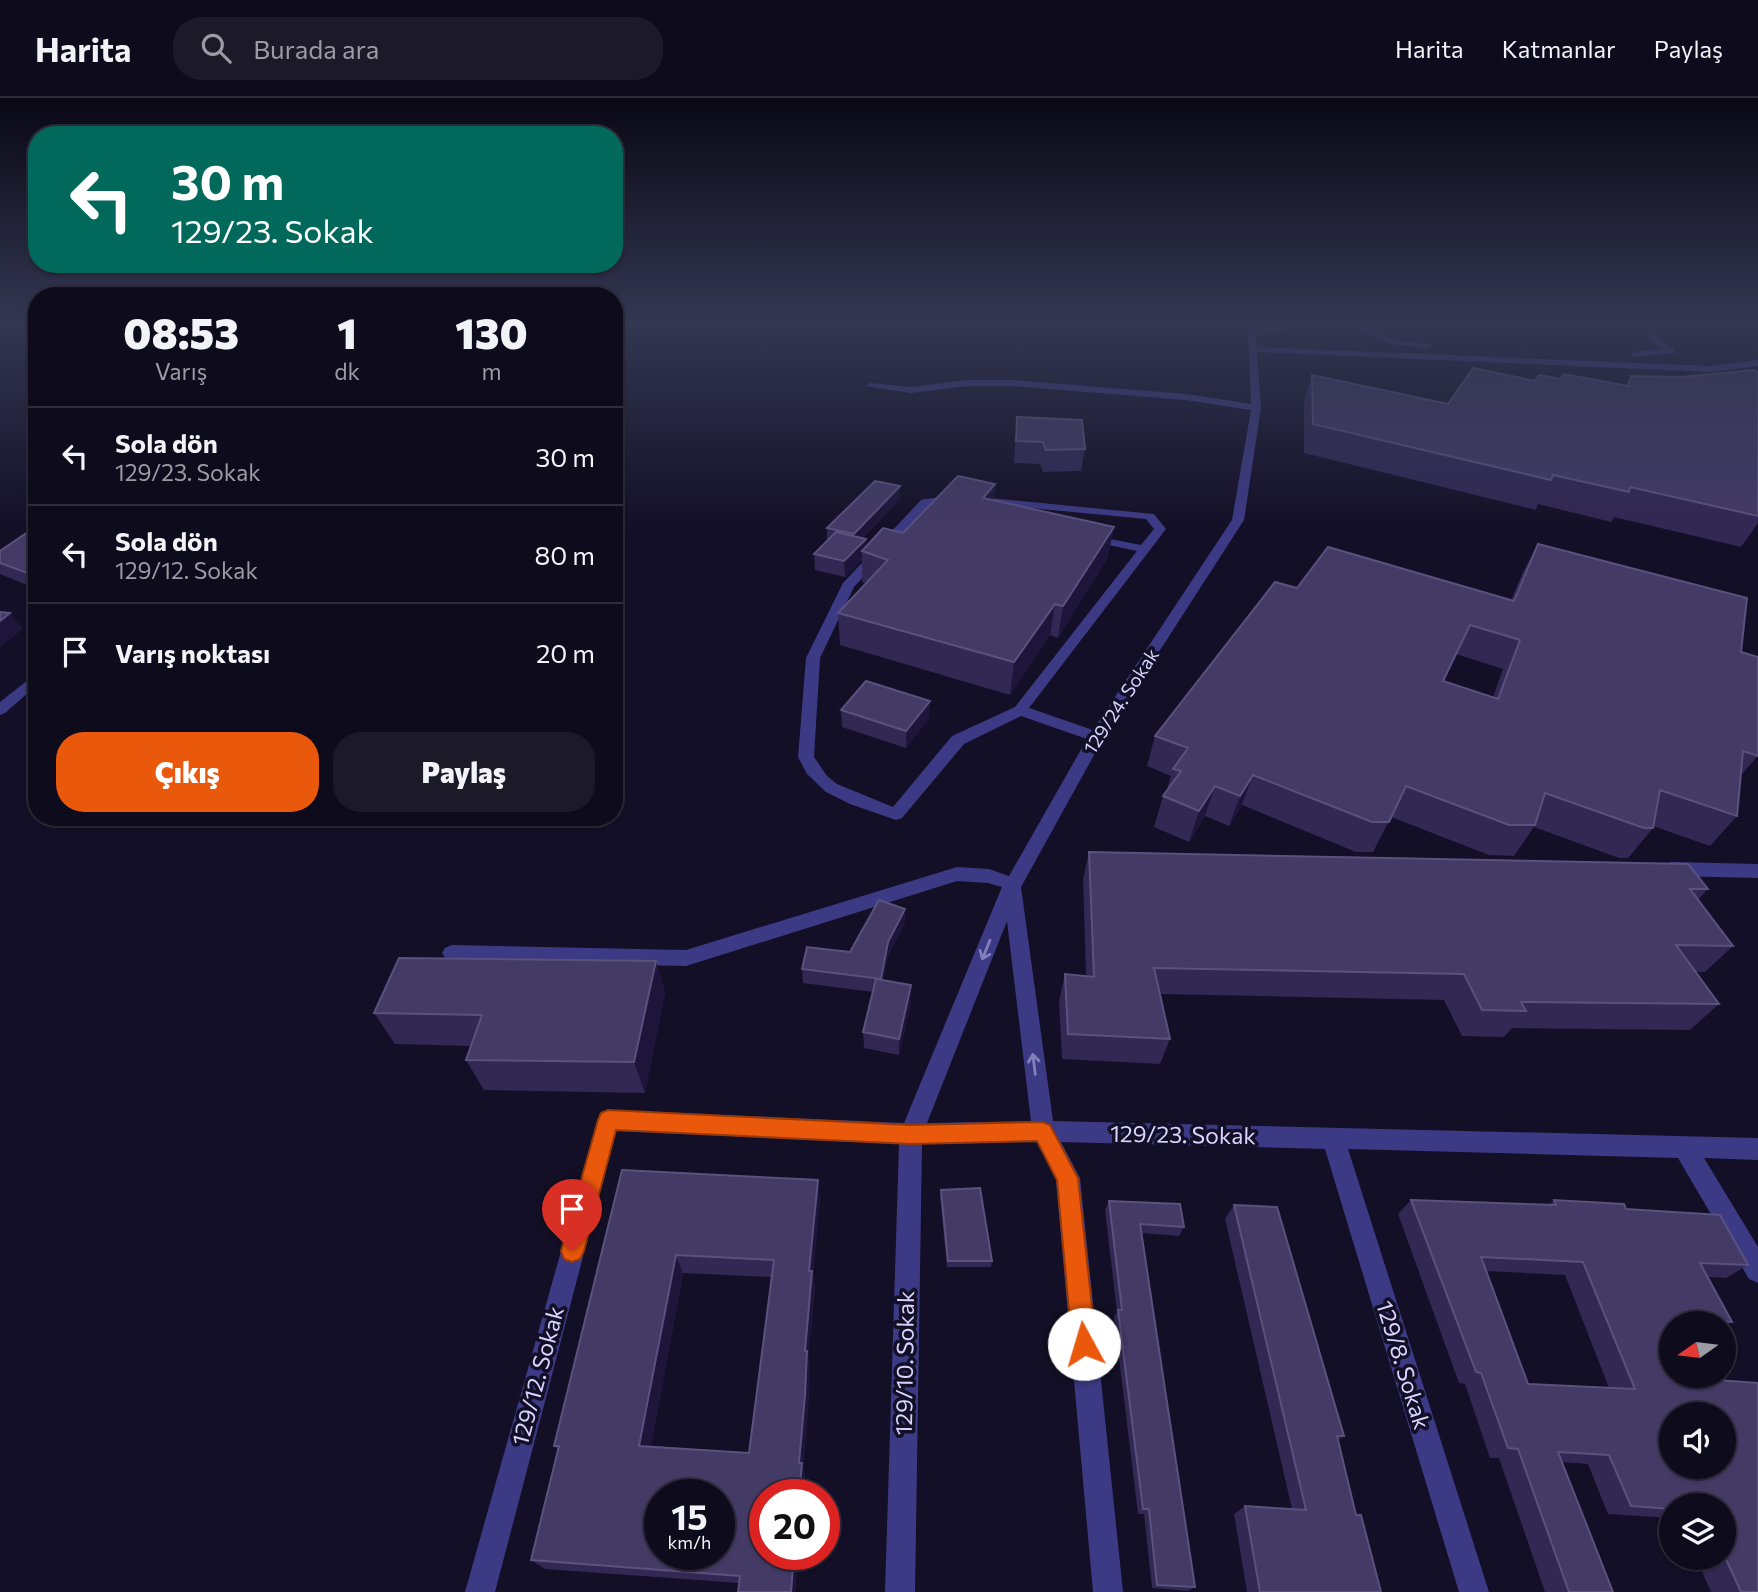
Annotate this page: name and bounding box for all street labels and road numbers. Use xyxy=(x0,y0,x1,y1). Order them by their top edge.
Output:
street label: 129/24. Sokak xyxy=(1078,644,1163,758)
street label: 129/23. Sokak xyxy=(1110,1119,1257,1149)
street label: 129/10. Sokak xyxy=(889,1290,919,1436)
street label: 129/8. Sokak xyxy=(1371,1297,1437,1433)
street label: 129/12. Sokak xyxy=(505,1303,569,1448)

